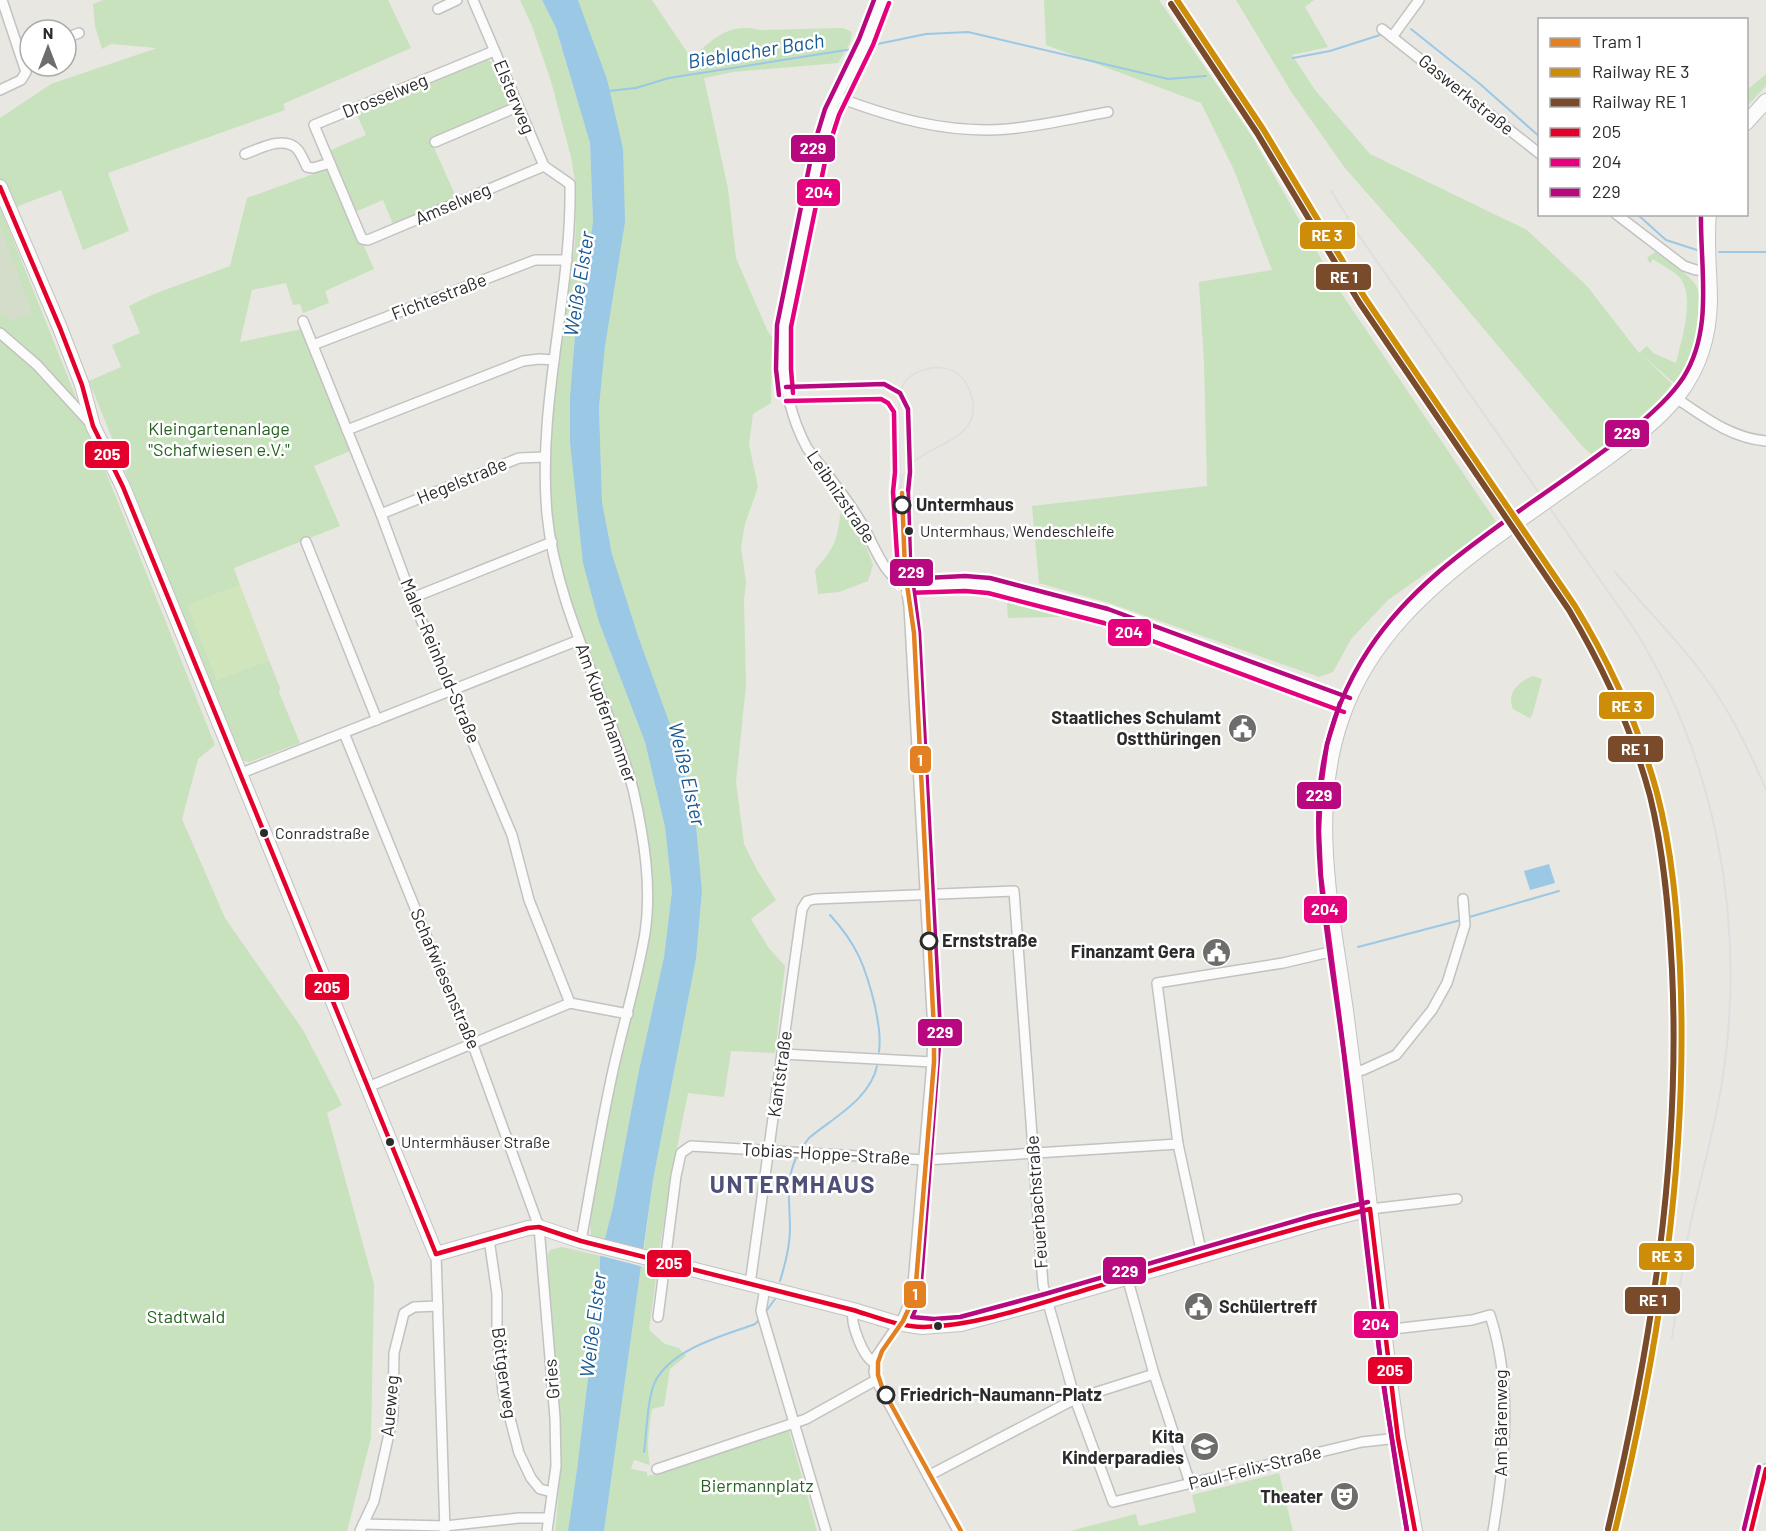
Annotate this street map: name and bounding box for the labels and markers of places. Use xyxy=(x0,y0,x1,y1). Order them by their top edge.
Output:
place label: Untermhaus xyxy=(916,493,1014,515)
marker: Untermhaus xyxy=(893,496,911,514)
place label: Untermhaus, Wendeschleife xyxy=(920,521,1114,540)
marker: Untermhaus, Wendeschleife xyxy=(903,525,915,537)
place label: Staatliches Schulamt Ostthüringen xyxy=(1051,706,1221,749)
public building icon: Staatliches Schulamt Ostthüringen xyxy=(1226,712,1258,744)
place label: Conradstraße xyxy=(275,823,370,842)
marker: Conradstraße xyxy=(258,827,270,839)
place label: Ernststraße xyxy=(942,929,1038,951)
marker: Ernststraße xyxy=(920,932,938,950)
public building icon: Finanzamt Gera xyxy=(1200,936,1232,968)
place label: Finanzamt Gera xyxy=(1071,940,1195,962)
place label: Untermhäuser Straße xyxy=(401,1132,550,1151)
marker: Untermhäuser Straße xyxy=(384,1136,396,1148)
public building icon: Schülertreff xyxy=(1182,1291,1214,1323)
place label: Schülertreff xyxy=(1219,1295,1317,1317)
unlabelled marker xyxy=(932,1320,944,1332)
place label: Friedrich-Naumann-Platz xyxy=(900,1383,1102,1405)
marker: Friedrich-Naumann-Platz xyxy=(877,1386,895,1404)
place label: Kita Kinderparadies xyxy=(1062,1425,1184,1468)
school or university icon: Kita Kinderparadies xyxy=(1189,1431,1221,1463)
theatre icon: Theater xyxy=(1328,1481,1360,1513)
place label: Theater xyxy=(1260,1485,1323,1507)

